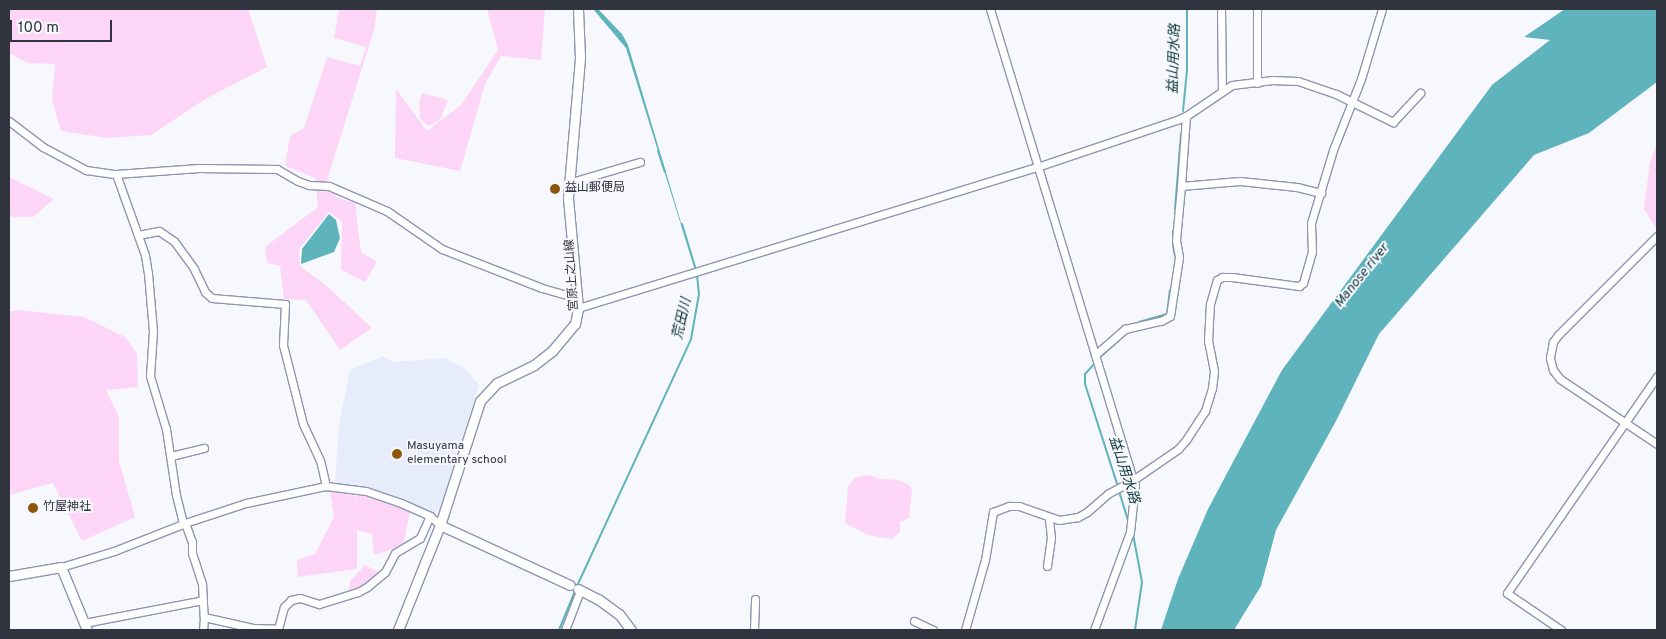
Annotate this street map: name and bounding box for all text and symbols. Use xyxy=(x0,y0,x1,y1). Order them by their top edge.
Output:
scale bar xyxy=(12,10,115,42)
text: 100 m xyxy=(18,19,59,38)
water label: 益山用水路 xyxy=(1165,24,1185,94)
place label: 益山郵便局 xyxy=(565,182,625,196)
marker: 益山郵便局 xyxy=(549,183,561,195)
street label: 宮原上之山線 xyxy=(563,239,583,311)
water label: Manose river xyxy=(1331,241,1393,311)
water label: 荒田川 xyxy=(670,297,696,341)
water label: 益山用水路 xyxy=(1104,434,1142,506)
place label: Masuyama elementary school xyxy=(407,440,507,468)
marker: Masuyama elementary school xyxy=(391,448,403,460)
place label: 竹屋神社 xyxy=(43,501,91,515)
marker: 竹屋神社 xyxy=(27,502,39,514)

